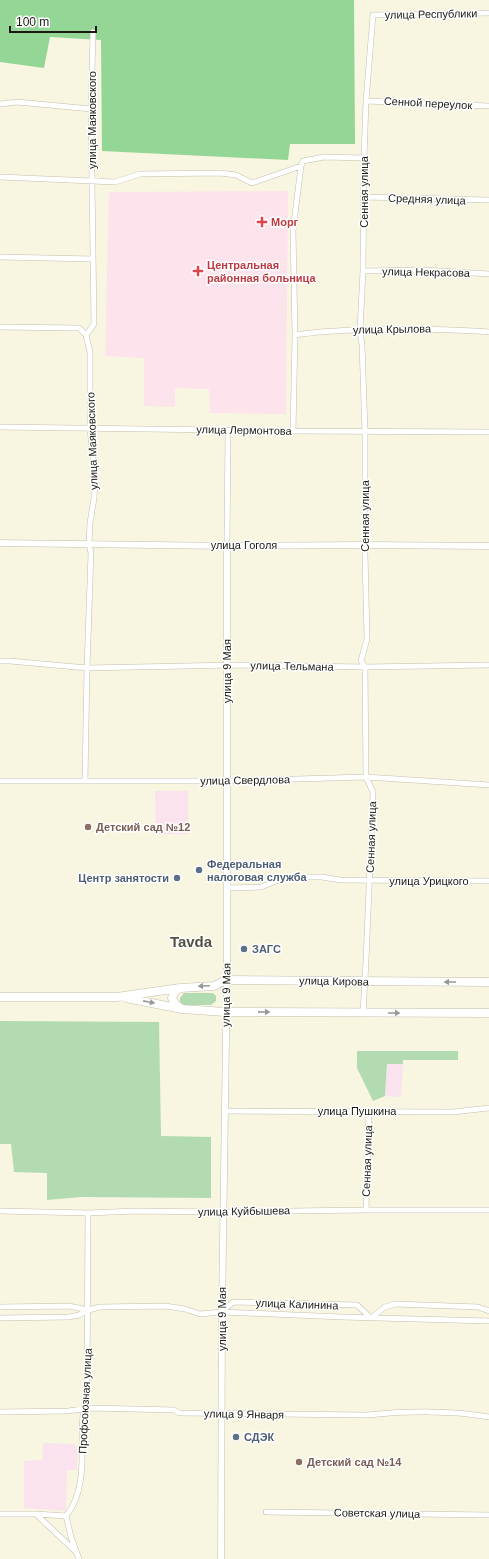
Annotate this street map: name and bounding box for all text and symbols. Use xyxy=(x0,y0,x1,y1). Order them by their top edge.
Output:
street label: улица Республики xyxy=(385,7,477,21)
scale bar xyxy=(10,8,96,34)
text: 100 m xyxy=(16,15,49,29)
street label: улица Маяковского xyxy=(86,71,98,169)
street label: Сенной переулок xyxy=(384,95,473,111)
street label: Сенная улица xyxy=(358,155,370,228)
street label: Средняя улица xyxy=(388,192,467,206)
marker: Морг xyxy=(256,216,268,228)
place label: Морг xyxy=(271,216,299,228)
place label: Центральная районная больница xyxy=(207,259,316,284)
marker: Центральная районная больница xyxy=(192,265,204,277)
street label: улица Некрасова xyxy=(382,265,471,279)
street label: улица Крылова xyxy=(353,322,432,336)
street label: улица Маяковского xyxy=(84,392,100,490)
street label: улица Лермонтова xyxy=(196,423,293,437)
street label: Сенная улица xyxy=(359,479,371,552)
street label: улица Гоголя xyxy=(211,539,277,551)
street label: улица 9 Мая xyxy=(221,639,233,703)
street label: улица Тельмана xyxy=(250,659,335,673)
street label: улица Свердлова xyxy=(200,773,291,787)
street label: Сенная улица xyxy=(364,800,378,873)
place label: Детский сад №12 xyxy=(96,821,190,833)
marker: Детский сад №12 xyxy=(83,822,93,832)
place label: Федеральная налоговая служба xyxy=(207,858,307,883)
marker: Федеральная налоговая служба xyxy=(194,865,204,875)
place label: Центр занятости xyxy=(78,872,169,884)
marker: Центр занятости xyxy=(172,873,182,883)
street label: улица Урицкого xyxy=(389,875,469,887)
district label: Tavda xyxy=(170,933,213,950)
place label: ЗАГС xyxy=(252,943,281,955)
marker: ЗАГС xyxy=(239,944,249,954)
street label: улица 9 Мая xyxy=(219,963,233,1027)
street label: улица Кирова xyxy=(299,974,370,988)
one-way arrow xyxy=(443,979,456,985)
one-way arrow xyxy=(198,983,210,990)
one-way arrow xyxy=(143,1000,156,1006)
one-way arrow xyxy=(258,1009,271,1015)
one-way arrow xyxy=(388,1010,401,1016)
street label: улица Пушкина xyxy=(318,1105,397,1117)
street label: Сенная улица xyxy=(360,1124,374,1197)
street label: улица Куйбышева xyxy=(198,1204,291,1218)
street label: улица 9 Мая xyxy=(216,1287,228,1351)
street label: улица Калинина xyxy=(255,1297,339,1311)
street label: Профсоюзная улица xyxy=(76,1347,94,1454)
street label: улица 9 Января xyxy=(204,1407,284,1421)
place label: СДЭК xyxy=(244,1431,274,1443)
marker: СДЭК xyxy=(231,1432,241,1442)
place label: Детский сад №14 xyxy=(307,1456,402,1468)
marker: Детский сад №14 xyxy=(294,1457,304,1467)
street label: Советская улица xyxy=(334,1506,421,1520)

